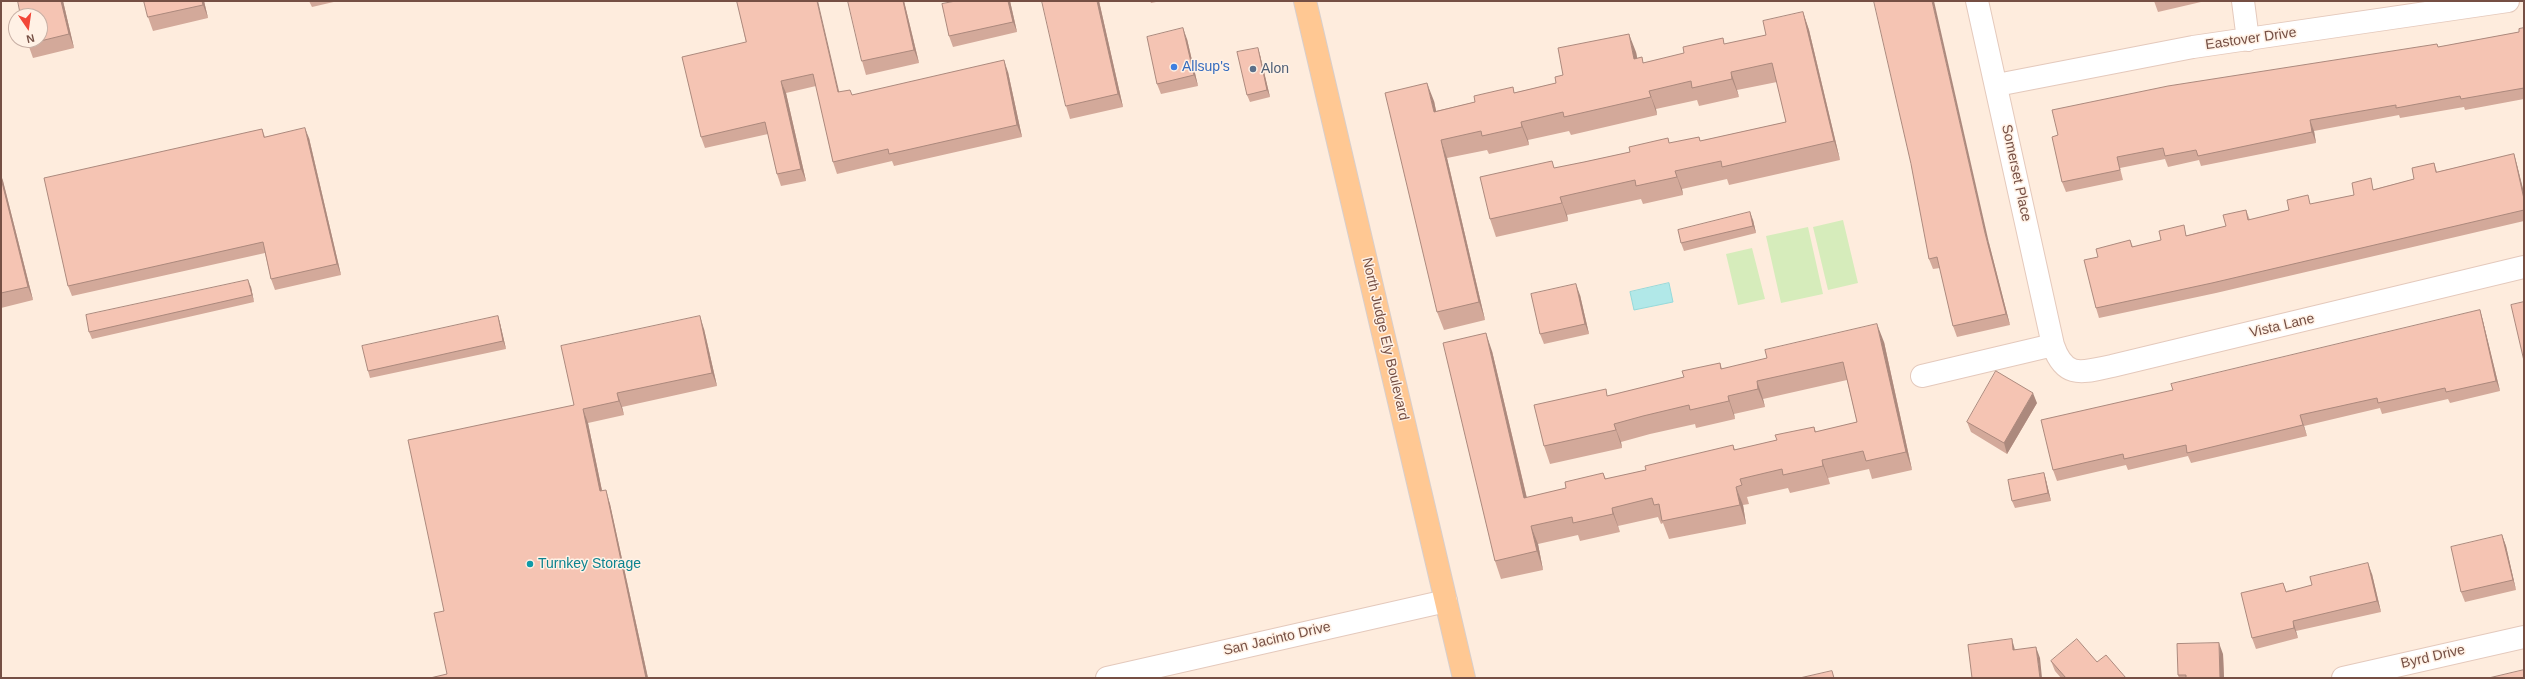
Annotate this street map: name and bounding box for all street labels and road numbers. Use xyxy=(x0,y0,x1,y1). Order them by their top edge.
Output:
street label: Eastover Drive xyxy=(2204,24,2298,54)
street label: Somerset Place xyxy=(1998,123,2034,223)
street label: North Judge Ely Boulevard xyxy=(1358,256,1412,422)
street label: Vista Lane xyxy=(2248,310,2316,342)
street label: San Jacinto Drive xyxy=(1222,618,1332,660)
street label: Byrd Drive xyxy=(2399,641,2467,673)

